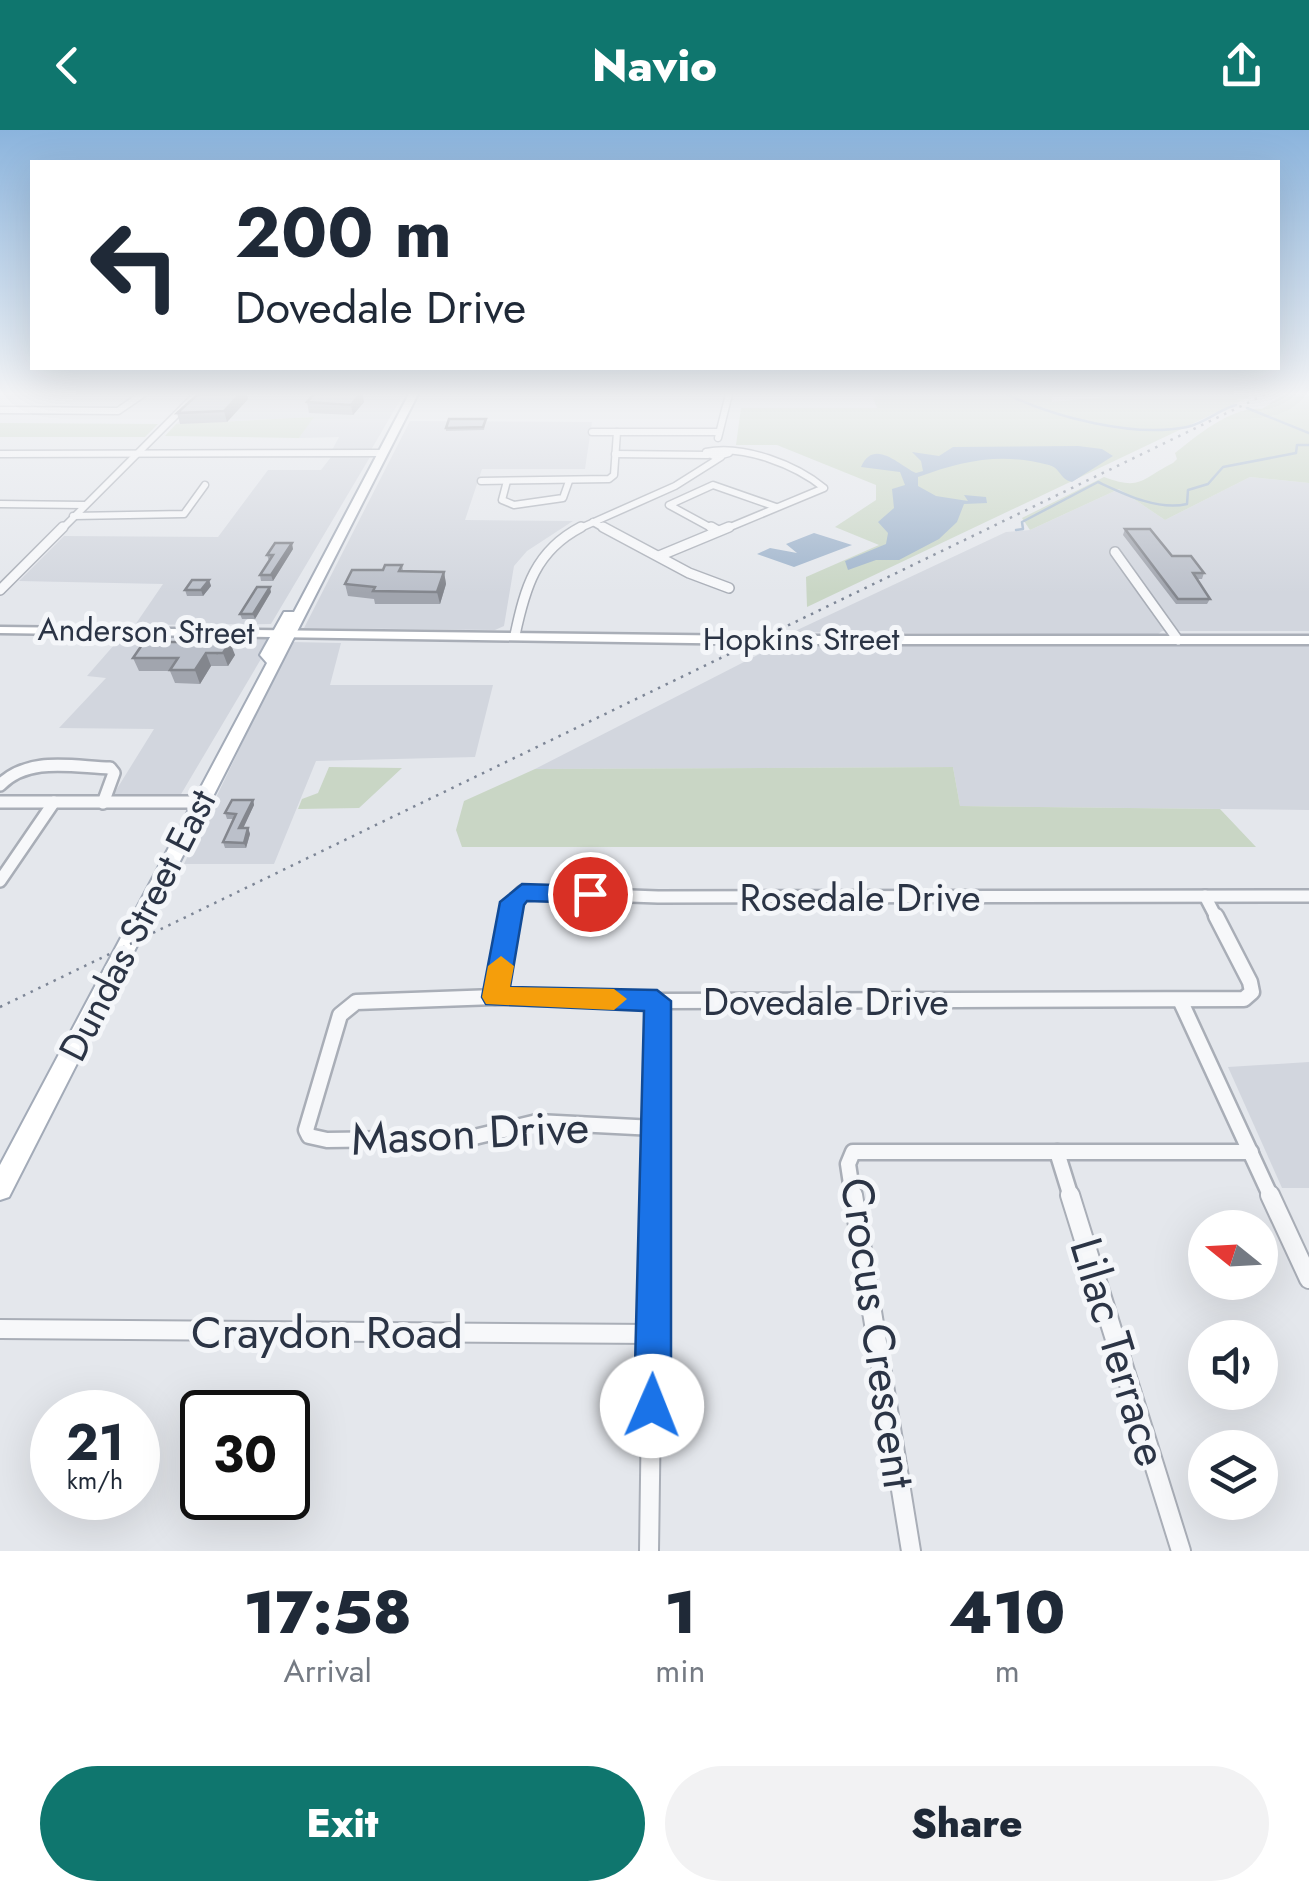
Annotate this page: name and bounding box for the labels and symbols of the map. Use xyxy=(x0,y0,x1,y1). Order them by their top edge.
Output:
street label: Anderson Street xyxy=(37,606,255,656)
street label: Hopkins Street xyxy=(703,616,900,662)
street label: Dundas Street East xyxy=(45,780,229,1070)
pin xyxy=(548,852,633,937)
street label: Rosedale Drive xyxy=(739,870,981,925)
street label: Dovedale Drive xyxy=(703,974,949,1029)
street label: Mason Drive xyxy=(349,1094,591,1172)
street label: Crocus Crescent xyxy=(824,1174,932,1493)
north arrow xyxy=(1188,1210,1278,1300)
street label: Lilac Terrace xyxy=(1053,1230,1185,1474)
street label: Craydon Road xyxy=(191,1300,463,1365)
position arrow xyxy=(600,1354,704,1458)
speed limit sign: 30 xyxy=(180,1390,310,1520)

